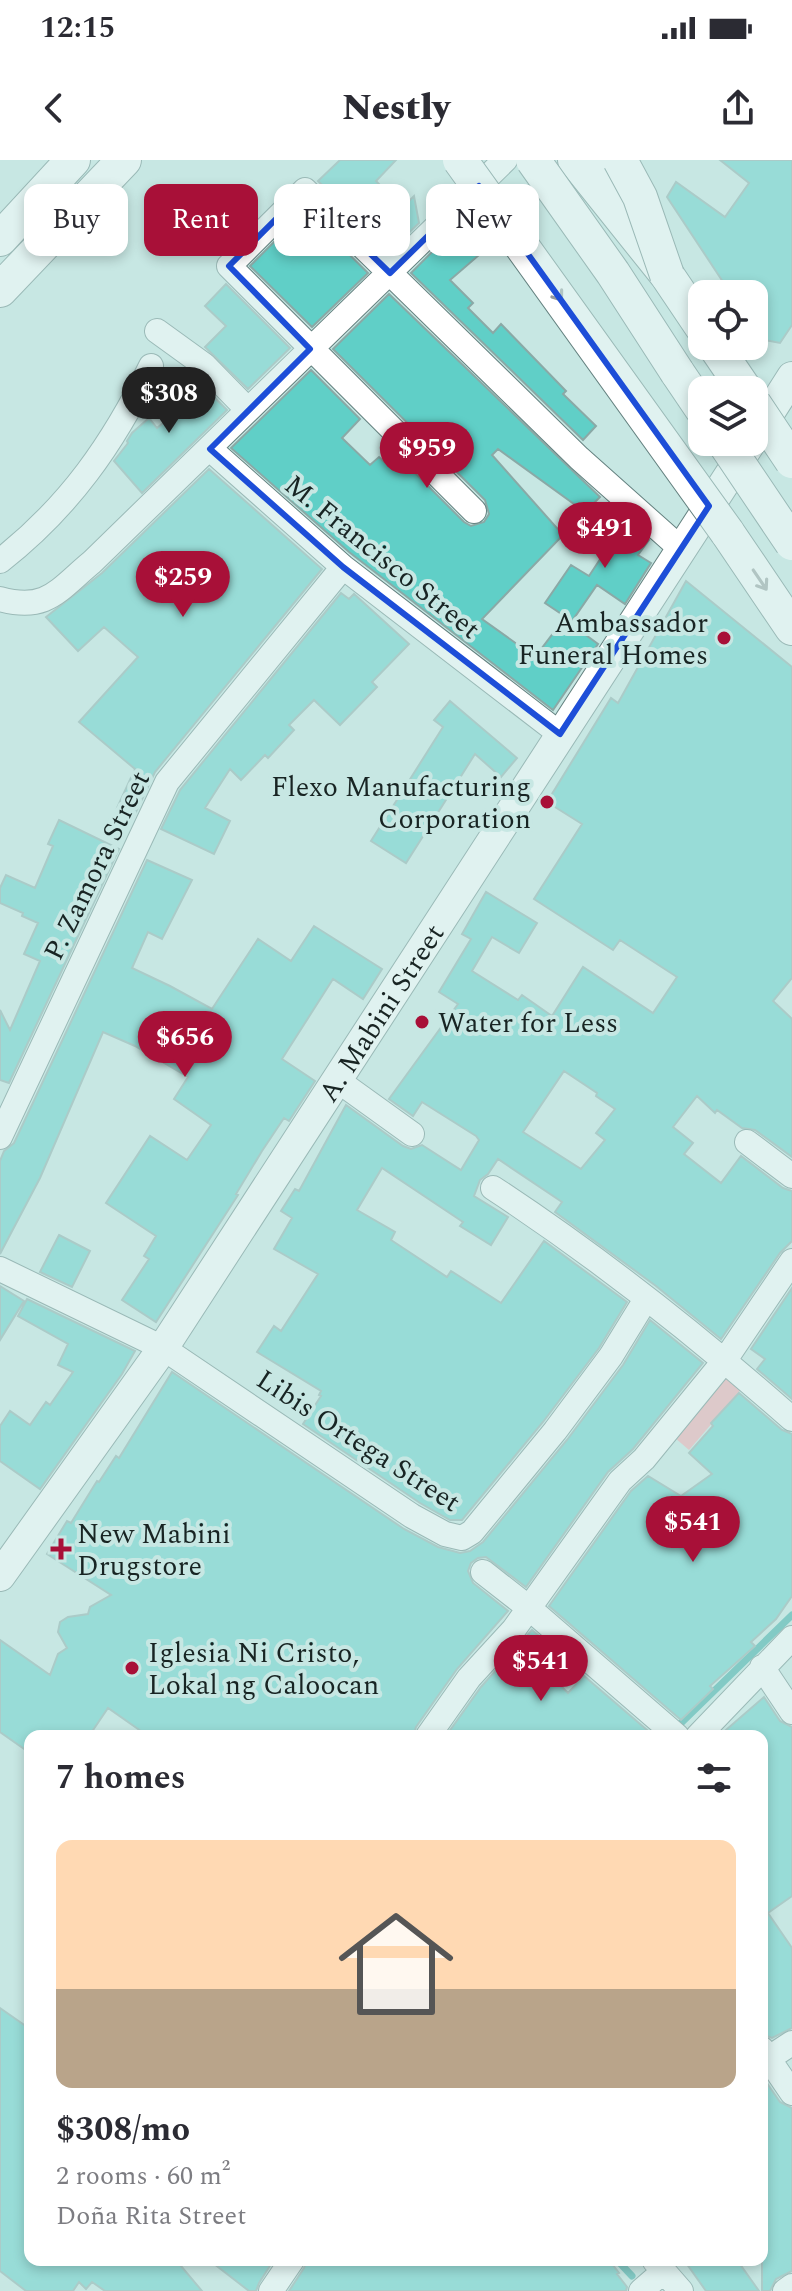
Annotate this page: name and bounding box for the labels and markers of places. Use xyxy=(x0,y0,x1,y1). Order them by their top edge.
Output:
pin: $308 xyxy=(122,367,216,435)
pin: $959 xyxy=(380,422,474,490)
pin: $491 xyxy=(558,502,652,570)
pin: $259 xyxy=(136,551,230,619)
place label: Ambassador Funeral Homes xyxy=(518,602,708,677)
marker: Ambassador Funeral Homes xyxy=(715,629,733,647)
place label: Flexo Manufacturing Corporation xyxy=(271,766,531,841)
marker: Flexo Manufacturing Corporation xyxy=(538,793,556,811)
place label: Water for Less xyxy=(438,1002,618,1045)
pin: $656 xyxy=(138,1011,232,1079)
marker: Water for Less xyxy=(413,1013,431,1031)
pin: $541 xyxy=(646,1496,740,1564)
place label: New Mabini Drugstore xyxy=(77,1513,231,1588)
marker: New Mabini Drugstore xyxy=(52,1540,70,1558)
place label: Iglesia Ni Cristo, Lokal ng Caloocan xyxy=(148,1632,379,1707)
pin: $541 xyxy=(494,1635,588,1703)
marker: Iglesia Ni Cristo, Lokal ng Caloocan xyxy=(123,1659,141,1677)

